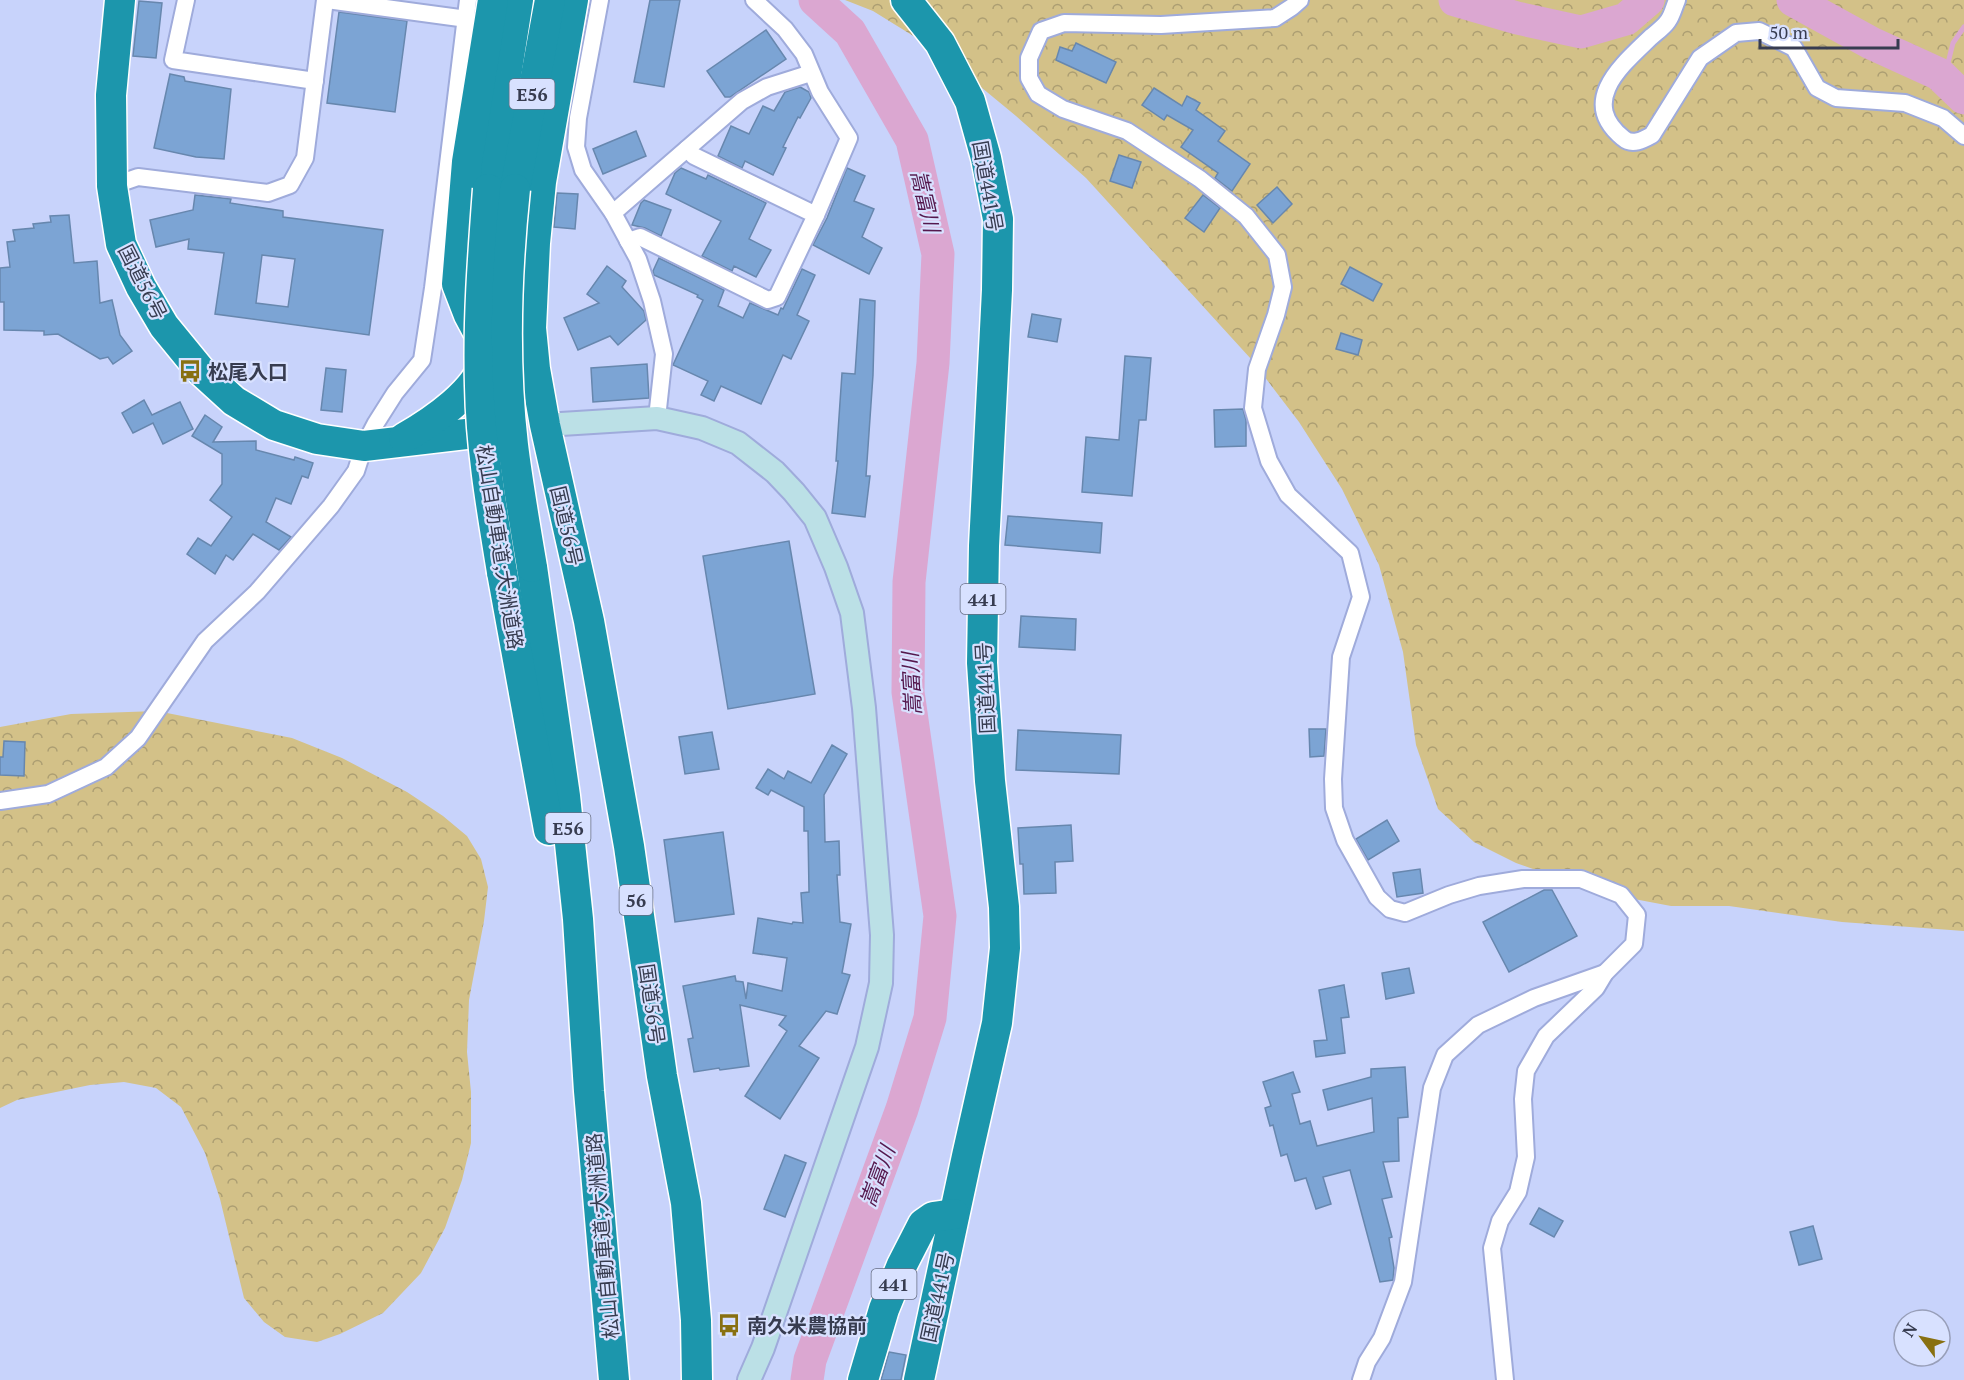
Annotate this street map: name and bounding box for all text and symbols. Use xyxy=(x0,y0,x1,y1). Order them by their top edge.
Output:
scale bar xyxy=(1760,12,1898,50)
text: 50 m xyxy=(1769,20,1809,44)
road number: E56 xyxy=(510,79,554,109)
street label: 国道441号 xyxy=(967,138,1009,234)
water label: 嵩富川 xyxy=(905,167,947,237)
street label: 国道56号 xyxy=(113,240,173,324)
bus stop icon: 松尾入口 xyxy=(177,358,203,384)
place label: 松尾入口 xyxy=(208,358,288,385)
street label: 松山自動車道;大洲道路 xyxy=(471,443,529,651)
street label: 国道56号 xyxy=(545,483,589,569)
road number: 441 xyxy=(960,584,1006,614)
street label: 国道441号 xyxy=(969,641,1001,735)
water label: 嵩富川 xyxy=(895,650,927,716)
road number: E56 xyxy=(546,813,590,843)
road number: 56 xyxy=(620,885,652,915)
street label: 国道56号 xyxy=(633,962,671,1046)
street label: 松山自動車道;大洲道路 xyxy=(580,1132,624,1340)
water label: 嵩富川 xyxy=(853,1140,902,1210)
street label: 国道441号 xyxy=(914,1249,960,1345)
road number: 441 xyxy=(872,1269,916,1299)
north arrow xyxy=(1892,1308,1952,1368)
bus stop icon: 南久米農協前 xyxy=(716,1312,742,1338)
place label: 南久米農協前 xyxy=(747,1312,867,1339)
text: N xyxy=(1897,1319,1922,1341)

